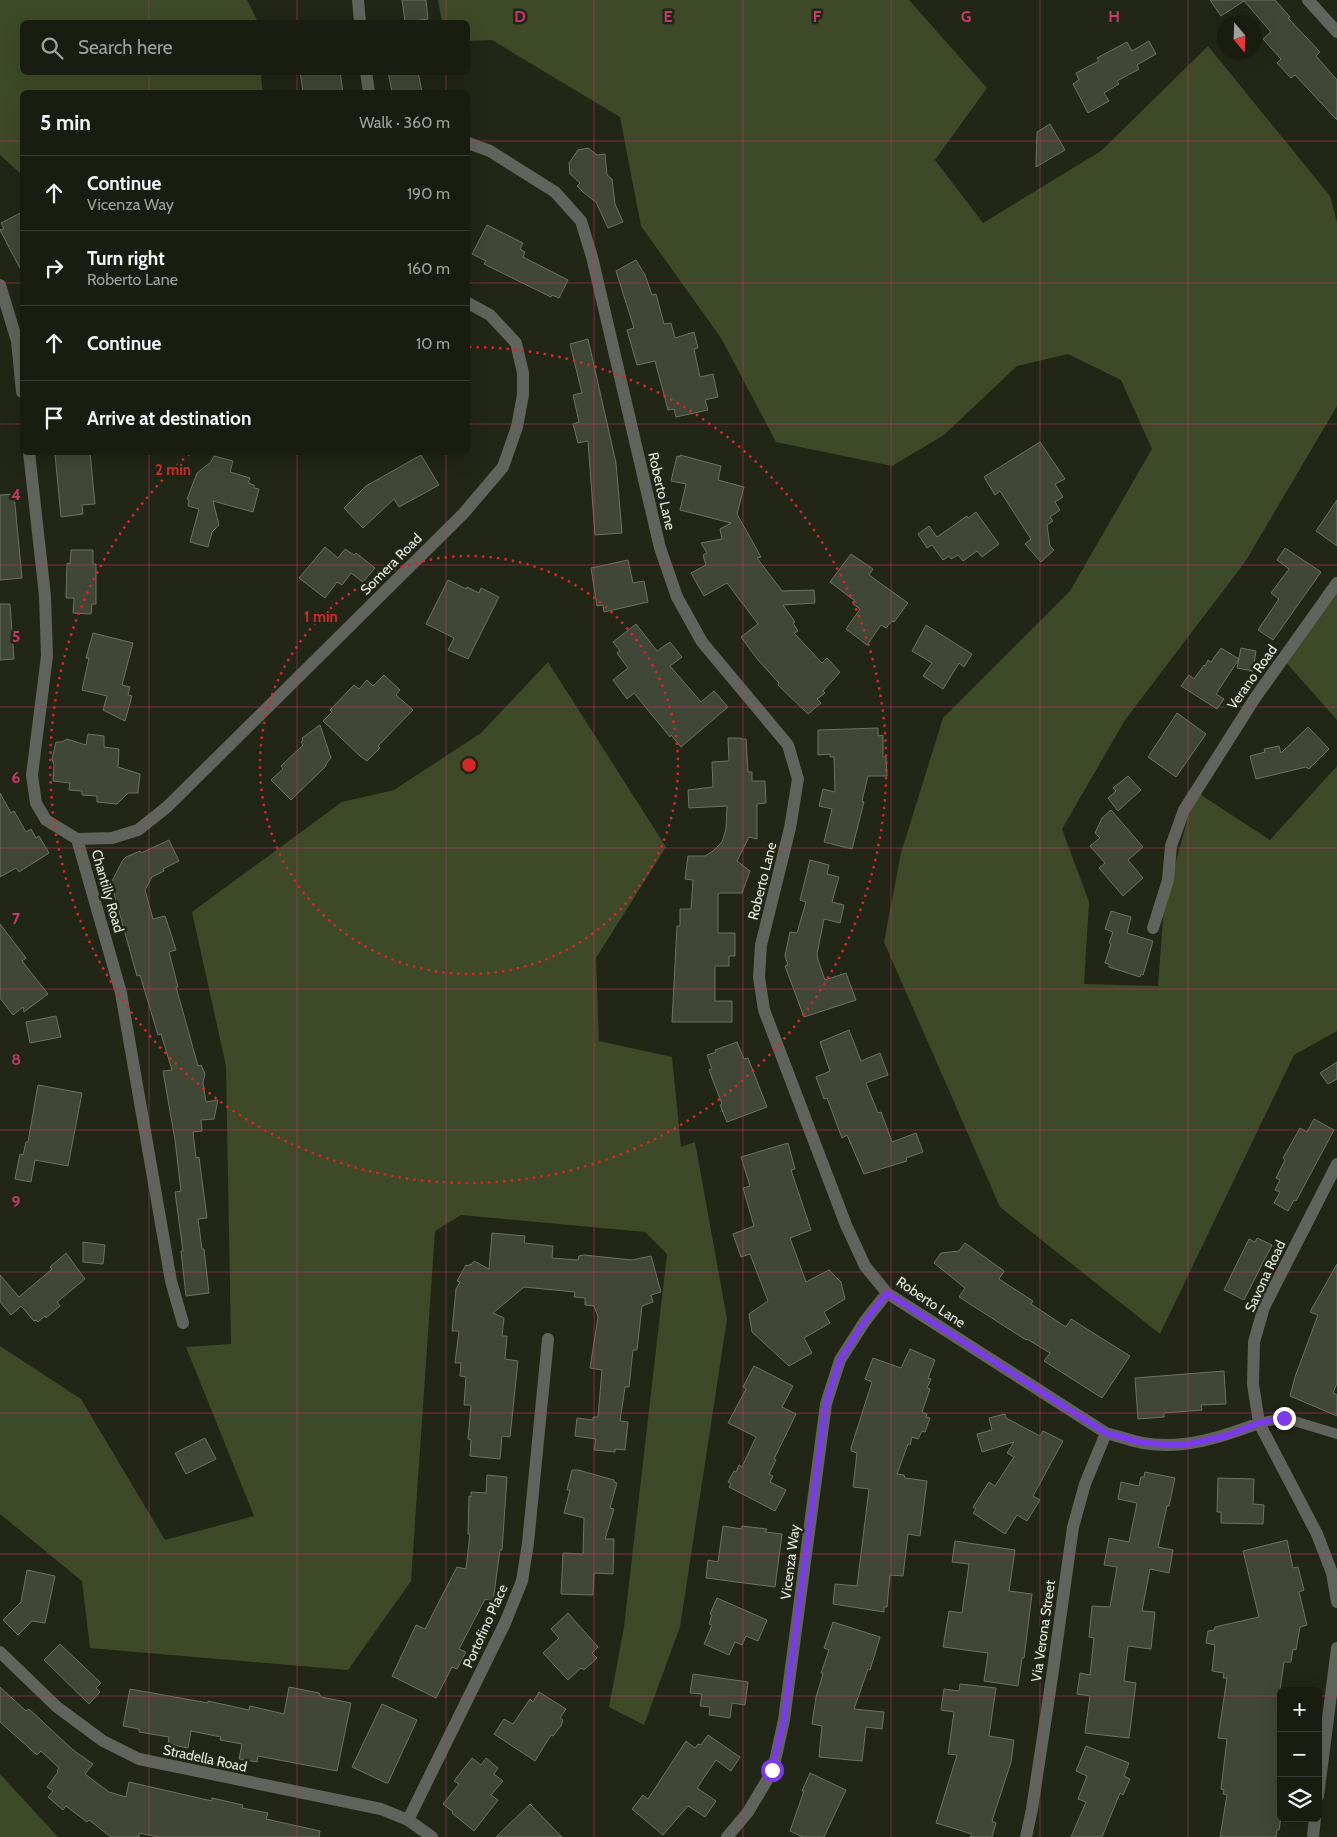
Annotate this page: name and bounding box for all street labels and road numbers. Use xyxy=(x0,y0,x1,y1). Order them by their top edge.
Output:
street label: Roberto Lane xyxy=(644,450,680,532)
street label: Somera Road xyxy=(356,529,426,599)
street label: Verano Road xyxy=(1223,641,1281,713)
street label: Roberto Lane xyxy=(744,840,780,922)
street label: Chantilly Road xyxy=(88,847,128,935)
street label: Savona Road xyxy=(1241,1237,1289,1315)
street label: Roberto Lane xyxy=(893,1272,969,1332)
street label: Vicenza Way xyxy=(776,1523,804,1601)
street label: Via Verona Street xyxy=(1027,1579,1059,1683)
street label: Portofino Place xyxy=(458,1581,512,1671)
street label: Stradella Road xyxy=(161,1740,249,1776)

